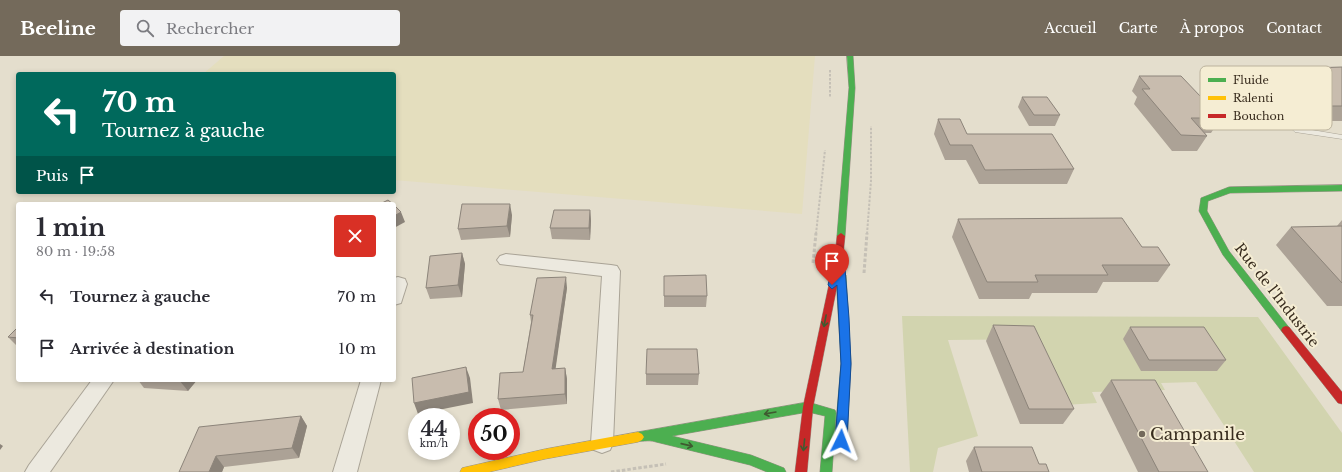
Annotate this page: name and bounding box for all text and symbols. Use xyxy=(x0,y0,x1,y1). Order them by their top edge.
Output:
search box xyxy=(120,10,400,46)
text: Beeline xyxy=(20,17,96,40)
icon: search xyxy=(134,17,156,39)
text: Rechercher xyxy=(166,19,254,38)
text: Accueil xyxy=(1044,19,1097,37)
text: Carte xyxy=(1119,19,1158,37)
text: À propos xyxy=(1180,19,1244,37)
text: Contact xyxy=(1266,19,1322,37)
legend xyxy=(1200,66,1332,130)
text: Fluide xyxy=(1233,73,1269,87)
text: 70 m xyxy=(102,85,176,120)
icon: left xyxy=(36,88,88,140)
text: Ralenti xyxy=(1233,91,1273,105)
text: Bouchon xyxy=(1233,109,1285,123)
text: Tournez à gauche xyxy=(102,120,265,142)
icon: arrive xyxy=(76,164,98,186)
text: Puis xyxy=(36,166,68,185)
text: 1 min xyxy=(36,213,106,242)
button: close xyxy=(334,215,376,257)
street label: Rue de l'Industrie xyxy=(1231,239,1323,351)
text: 80 m · 19:58 xyxy=(36,243,115,260)
pin xyxy=(815,244,849,285)
icon: arrive xyxy=(821,250,843,272)
icon: left xyxy=(36,285,58,307)
text: Tournez à gauche xyxy=(70,287,210,306)
text: 70 m xyxy=(337,287,376,306)
one-way arrow xyxy=(820,315,828,328)
icon: arrive xyxy=(36,337,58,359)
text: Arrivée à destination xyxy=(70,339,234,358)
text: 10 m xyxy=(338,339,376,358)
speed limit sign: 50 xyxy=(468,408,520,460)
one-way arrow xyxy=(764,409,777,417)
text: 44 xyxy=(421,417,447,441)
position arrow xyxy=(820,420,862,462)
place label: Campanile xyxy=(1150,424,1245,445)
marker: Campanile xyxy=(1137,429,1147,439)
text: km/h xyxy=(420,437,448,450)
one-way arrow xyxy=(800,438,808,451)
one-way arrow xyxy=(680,441,693,449)

